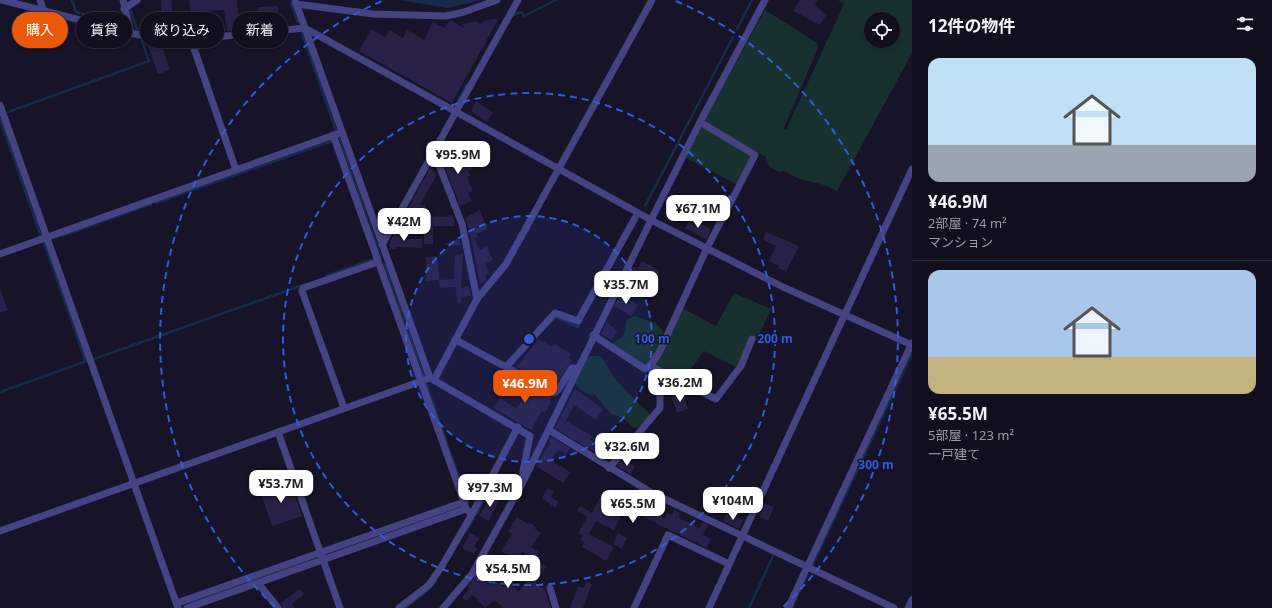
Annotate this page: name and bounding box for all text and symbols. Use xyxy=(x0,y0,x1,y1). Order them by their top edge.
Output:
chip: 購入 xyxy=(12,12,68,48)
chip: 賃貸 xyxy=(76,12,132,48)
chip: 絞り込み xyxy=(140,12,224,48)
chip: 新着 xyxy=(232,12,288,48)
map controls xyxy=(864,12,900,48)
button: locate xyxy=(864,12,900,48)
icon: filters xyxy=(1234,13,1256,35)
text: 12件の物件 xyxy=(928,14,1015,37)
icon: home xyxy=(1056,84,1128,156)
pin: ¥95.9M xyxy=(425,141,491,175)
text: ¥95.9M xyxy=(435,145,481,163)
text: ¥46.9M xyxy=(928,190,988,213)
pin: ¥67.1M xyxy=(665,195,731,229)
text: ¥67.1M xyxy=(675,199,721,217)
pin: ¥42M xyxy=(380,208,428,242)
text: ¥42M xyxy=(387,212,421,230)
text: 2部屋 · 74 m² xyxy=(928,214,1007,232)
text: マンション xyxy=(928,233,993,251)
pin: ¥35.7M xyxy=(593,271,659,305)
text: ¥35.7M xyxy=(603,275,649,293)
icon: home xyxy=(1056,296,1128,368)
text: 100 m xyxy=(634,330,670,347)
text: 200 m xyxy=(757,330,793,347)
centre of rings xyxy=(522,332,536,346)
pin: ¥36.2M xyxy=(647,369,713,403)
pin: ¥46.9M xyxy=(492,370,558,404)
text: ¥36.2M xyxy=(657,373,703,391)
text: ¥46.9M xyxy=(502,374,548,392)
text: ¥65.5M xyxy=(928,402,988,425)
text: 5部屋 · 123 m² xyxy=(928,426,1014,444)
pin: ¥32.6M xyxy=(594,433,660,467)
text: ¥32.6M xyxy=(604,437,650,455)
text: 一戸建て xyxy=(928,445,980,463)
text: 300 m xyxy=(858,456,894,473)
pin: ¥53.7M xyxy=(248,470,314,504)
text: ¥53.7M xyxy=(258,474,304,492)
pin: ¥97.3M xyxy=(457,474,523,508)
text: ¥97.3M xyxy=(467,478,513,496)
pin: ¥104M xyxy=(705,487,761,521)
pin: ¥65.5M xyxy=(600,490,666,524)
text: ¥104M xyxy=(712,491,754,509)
text: ¥65.5M xyxy=(610,494,656,512)
pin: ¥54.5M xyxy=(475,555,541,589)
text: ¥54.5M xyxy=(485,559,531,577)

